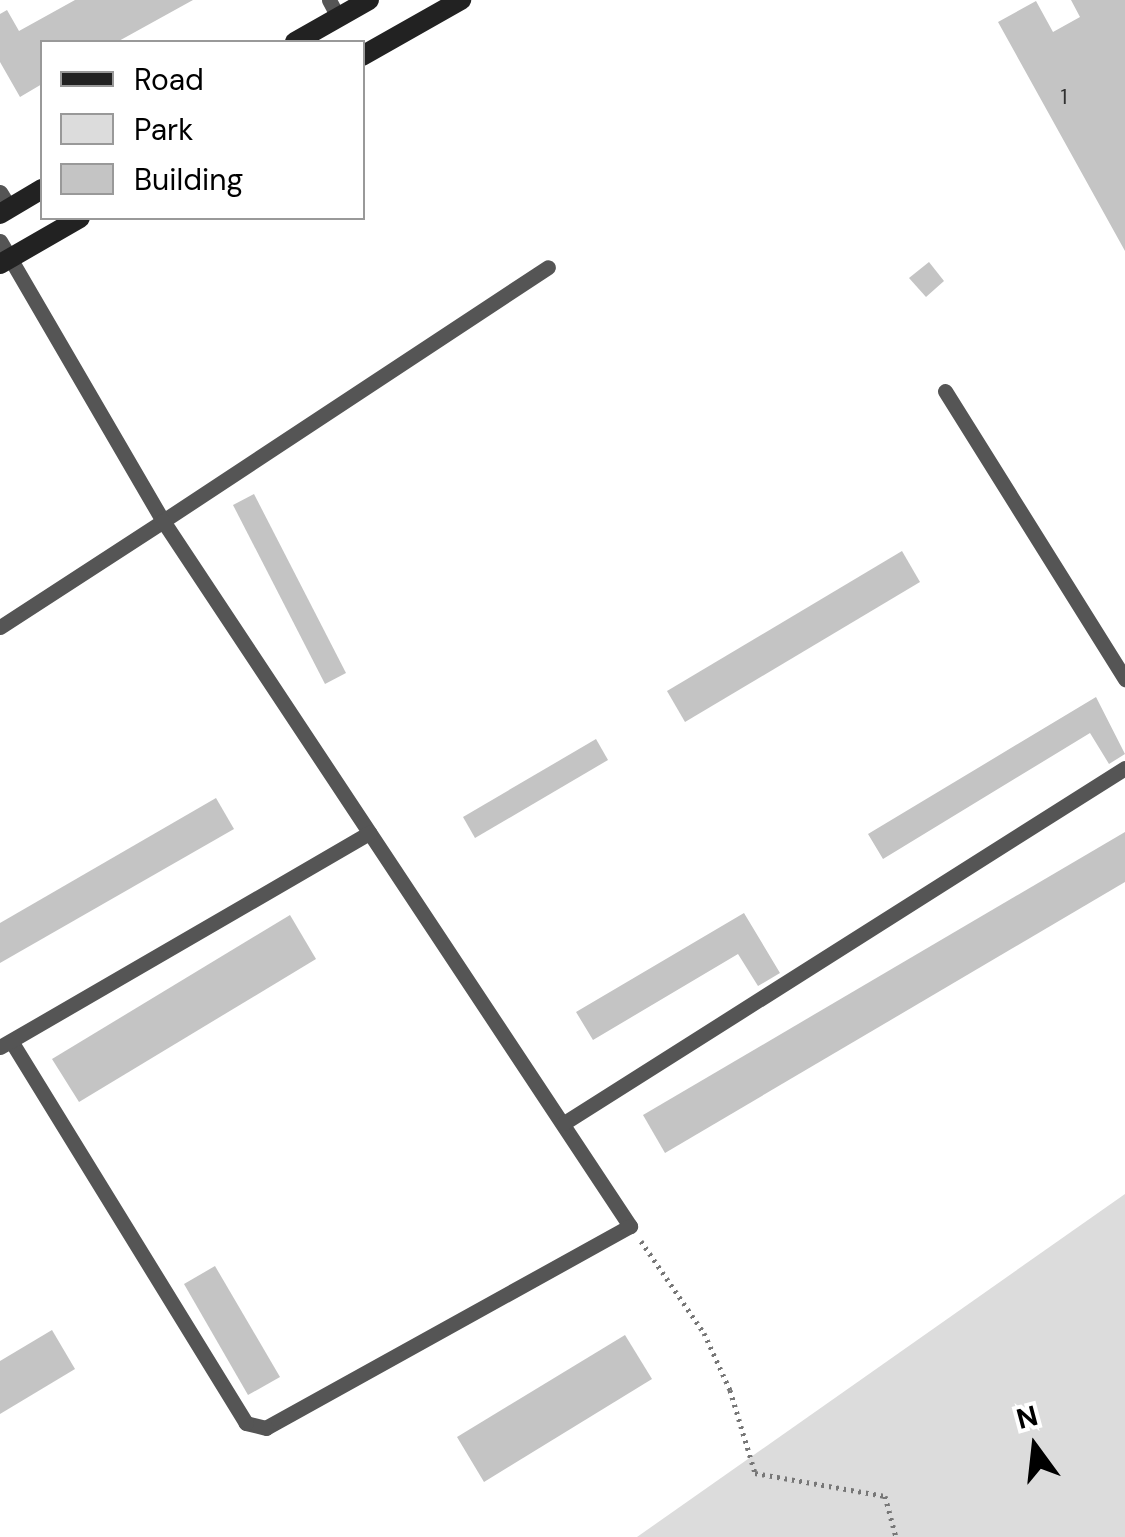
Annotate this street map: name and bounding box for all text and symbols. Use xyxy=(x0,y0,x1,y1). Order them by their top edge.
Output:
legend xyxy=(40,40,365,220)
text: Road xyxy=(134,60,204,99)
house number: 1 xyxy=(1061,84,1067,110)
text: Park xyxy=(134,110,193,149)
text: Building xyxy=(134,160,243,199)
north arrow xyxy=(985,1397,1085,1497)
text: N xyxy=(1012,1397,1042,1438)

